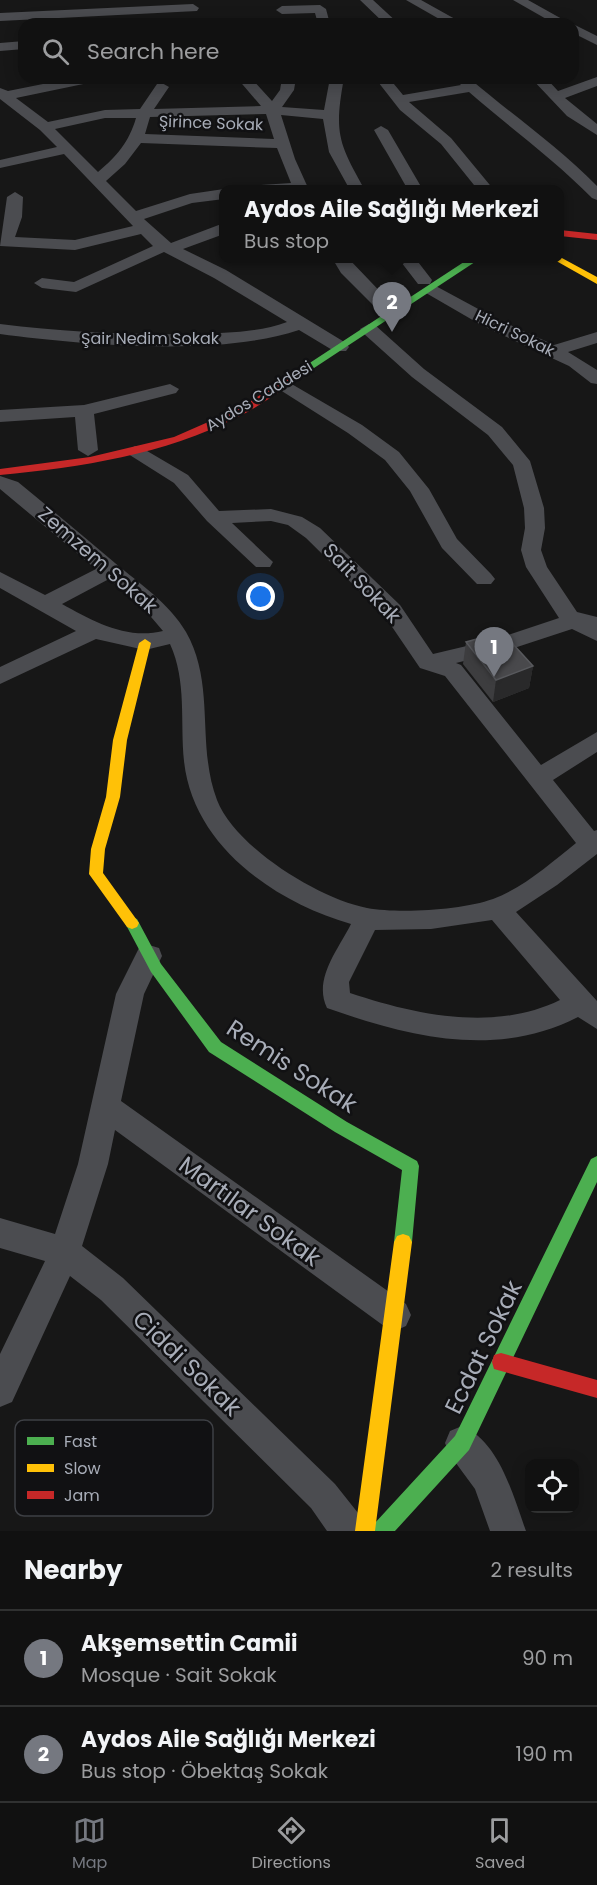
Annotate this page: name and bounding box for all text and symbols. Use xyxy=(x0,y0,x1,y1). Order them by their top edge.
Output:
search box xyxy=(18,18,579,84)
icon: search xyxy=(39,35,72,68)
text: Search here xyxy=(87,36,220,67)
street label: Şirince Sokak xyxy=(158,110,264,136)
popup xyxy=(219,185,564,263)
text: Aydos Aile Sağlığı Merkezi xyxy=(244,194,539,225)
text: Bus stop xyxy=(244,227,329,255)
pin: 2 xyxy=(372,282,412,332)
street label: Hicri Sokak xyxy=(471,304,559,362)
street label: Şair Nedim Sokak xyxy=(81,327,220,350)
street label: Aydos Caddesi xyxy=(201,355,317,437)
street label: Zemzem Sokak xyxy=(32,500,164,620)
street label: Sait Sokak xyxy=(317,537,408,630)
your location xyxy=(246,582,275,611)
pin: 1 xyxy=(474,628,514,677)
street label: Remis Sokak xyxy=(220,1011,364,1121)
street label: Martılar Sokak xyxy=(172,1148,328,1274)
street label: Ecdat Sokak xyxy=(436,1274,530,1419)
street label: Ciddi Sokak xyxy=(125,1303,249,1424)
legend xyxy=(15,1420,213,1516)
text: Fast xyxy=(64,1430,97,1453)
text: Slow xyxy=(64,1457,101,1480)
map controls xyxy=(525,1459,579,1513)
button: locate xyxy=(525,1459,579,1513)
text: Jam xyxy=(64,1484,100,1507)
text: Nearby xyxy=(24,1552,122,1588)
text: 2 results xyxy=(490,1556,573,1584)
text: Akşemsettin Camii xyxy=(81,1628,298,1659)
text: 1 xyxy=(40,1644,47,1672)
text: 90 m xyxy=(522,1644,573,1672)
text: Mosque · Sait Sokak xyxy=(81,1661,277,1689)
text: Aydos Aile Sağlığı Merkezi xyxy=(81,1724,376,1755)
text: 2 xyxy=(38,1740,49,1768)
text: 190 m xyxy=(516,1740,573,1768)
text: Bus stop · Öbektaş Sokak xyxy=(81,1757,328,1785)
tab: Map xyxy=(72,1814,107,1875)
tab: Directions xyxy=(252,1814,331,1875)
tab: Saved xyxy=(475,1814,525,1875)

